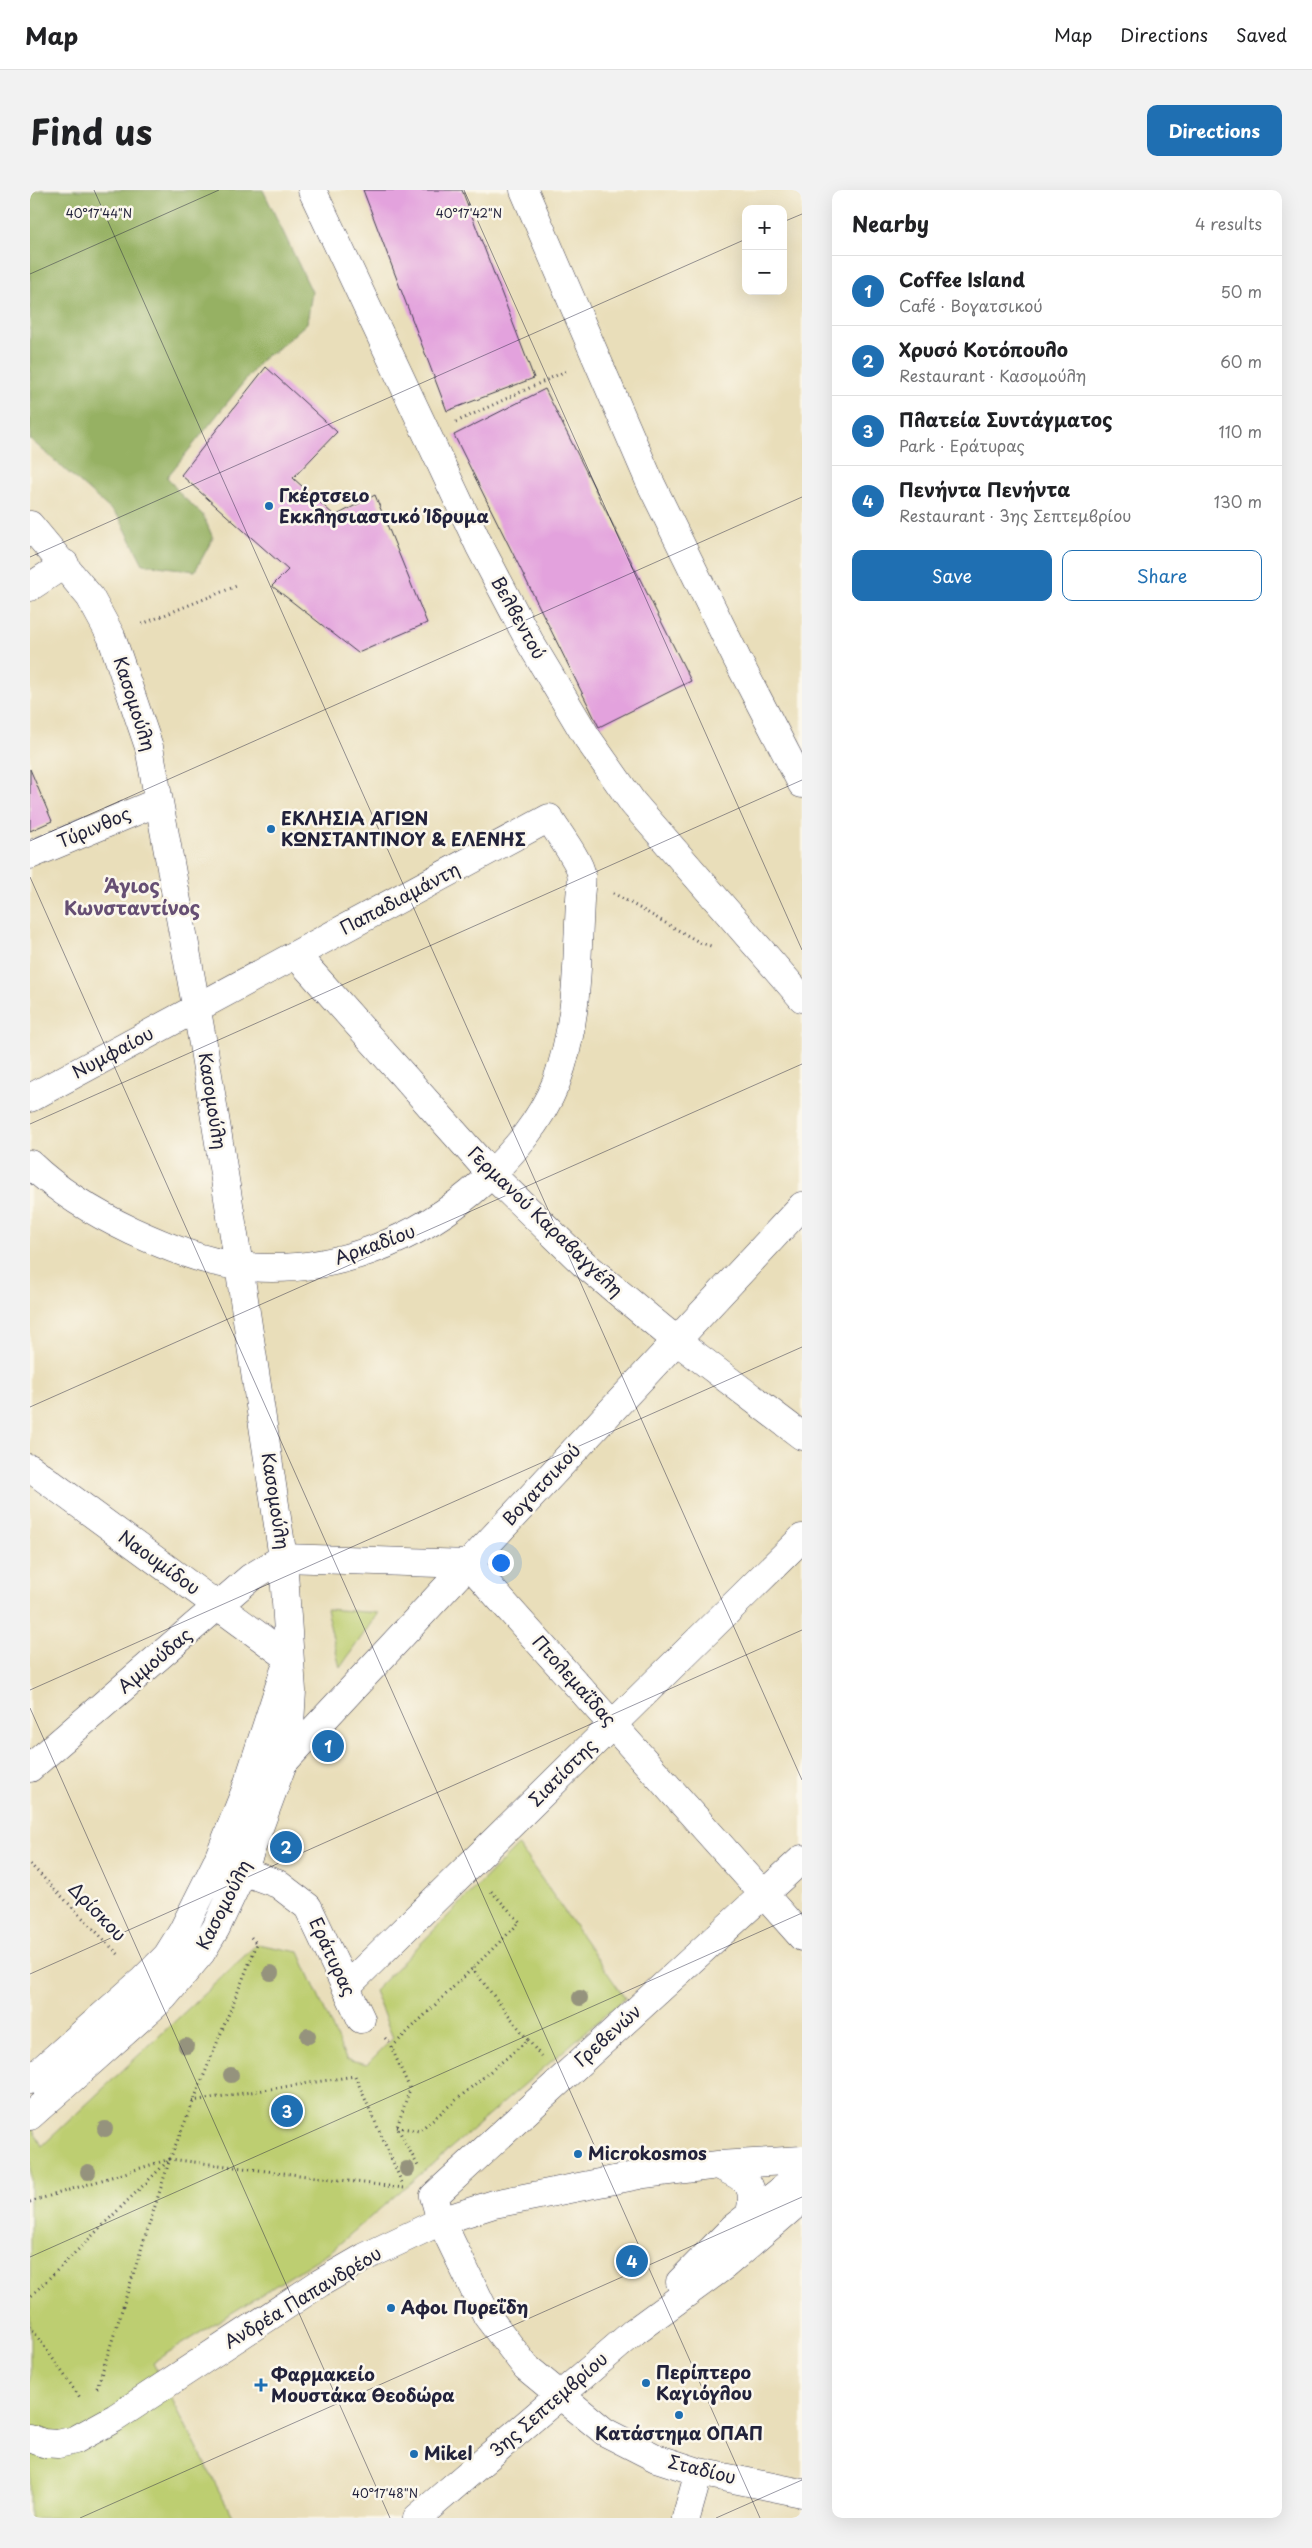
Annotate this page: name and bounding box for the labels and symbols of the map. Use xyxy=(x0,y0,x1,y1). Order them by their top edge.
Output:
text: 40°17'44"N xyxy=(66,204,132,222)
text: 40°17'42"N xyxy=(436,204,502,222)
place label: Γκέρτσειο Εκκλησιαστικό Ίδρυμα xyxy=(279,481,489,529)
marker: Γκέρτσειο Εκκλησιαστικό Ίδρυμα xyxy=(263,500,275,512)
street label: Βελβεντού xyxy=(485,571,553,664)
street label: Κασομούλη xyxy=(107,653,163,754)
street label: Τύρινθος xyxy=(53,799,134,854)
place label: ΕΚΛΗΣΙΑ ΑΓΙΩΝ ΚΩΝΣΤΑΝΤΙΝΟΥ & ΕΛΕΝΗΣ xyxy=(281,804,526,852)
marker: ΕΚΛΗΣΙΑ ΑΓΙΩΝ ΚΩΝΣΤΑΝΤΙΝΟΥ & ΕΛΕΝΗΣ xyxy=(265,823,277,835)
street label: Παπαδιαμάντη xyxy=(335,855,464,941)
district label: Άγιος Κωνσταντίνος xyxy=(64,871,200,921)
street label: Νυμφαίου xyxy=(67,1019,158,1084)
street label: Κασομούλη xyxy=(192,1050,234,1151)
street label: Γερμανού Καραβαγγέλη xyxy=(462,1139,630,1302)
street label: Αρκαδίου xyxy=(330,1216,419,1271)
street label: Βογατσικού xyxy=(496,1437,586,1531)
street label: Κασομούλη xyxy=(255,1450,297,1551)
street label: Ναουμίδου xyxy=(113,1523,206,1601)
your location xyxy=(488,1550,514,1576)
street label: Αμμούδας xyxy=(111,1621,197,1699)
street label: Πτολεμαΐδας xyxy=(527,1629,623,1731)
pin: 1 xyxy=(312,1727,344,1765)
street label: Σιατίστης xyxy=(522,1732,602,1812)
pin: 2 xyxy=(270,1828,302,1866)
street label: Κασομούλη xyxy=(188,1855,257,1954)
street label: Δρίσκου xyxy=(63,1875,133,1947)
street label: Εράτυρας xyxy=(303,1912,363,2000)
street label: Γρεβενών xyxy=(567,1997,647,2073)
pin: 3 xyxy=(271,2092,303,2130)
place label: Microkosmos xyxy=(588,2139,707,2166)
marker: Microkosmos xyxy=(572,2148,584,2160)
street label: Ανδρέα Παπανδρέου xyxy=(218,2239,386,2354)
pin: 4 xyxy=(616,2242,648,2280)
place label: Αφοι Πυρεΐδη xyxy=(401,2293,528,2320)
marker: Αφοι Πυρεΐδη xyxy=(385,2302,397,2314)
street label: 3ης Σεπτεμβρίου xyxy=(483,2345,613,2463)
place label: Περίπτερο Καγιόγλου xyxy=(656,2358,752,2406)
place label: Φαρμακείο Μουστάκα Θεοδώρα xyxy=(271,2360,455,2408)
marker: Περίπτερο Καγιόγλου xyxy=(640,2377,652,2389)
marker: Φαρμακείο Μουστάκα Θεοδώρα xyxy=(255,2379,267,2391)
marker: Κατάστημα ΟΠΑΠ xyxy=(673,2409,685,2421)
place label: Κατάστημα ΟΠΑΠ xyxy=(595,2419,763,2446)
place label: Mikel xyxy=(424,2439,472,2466)
street label: Σταδίου xyxy=(666,2447,739,2490)
marker: Mikel xyxy=(408,2448,420,2460)
text: 40°17'48"N xyxy=(352,2484,418,2502)

